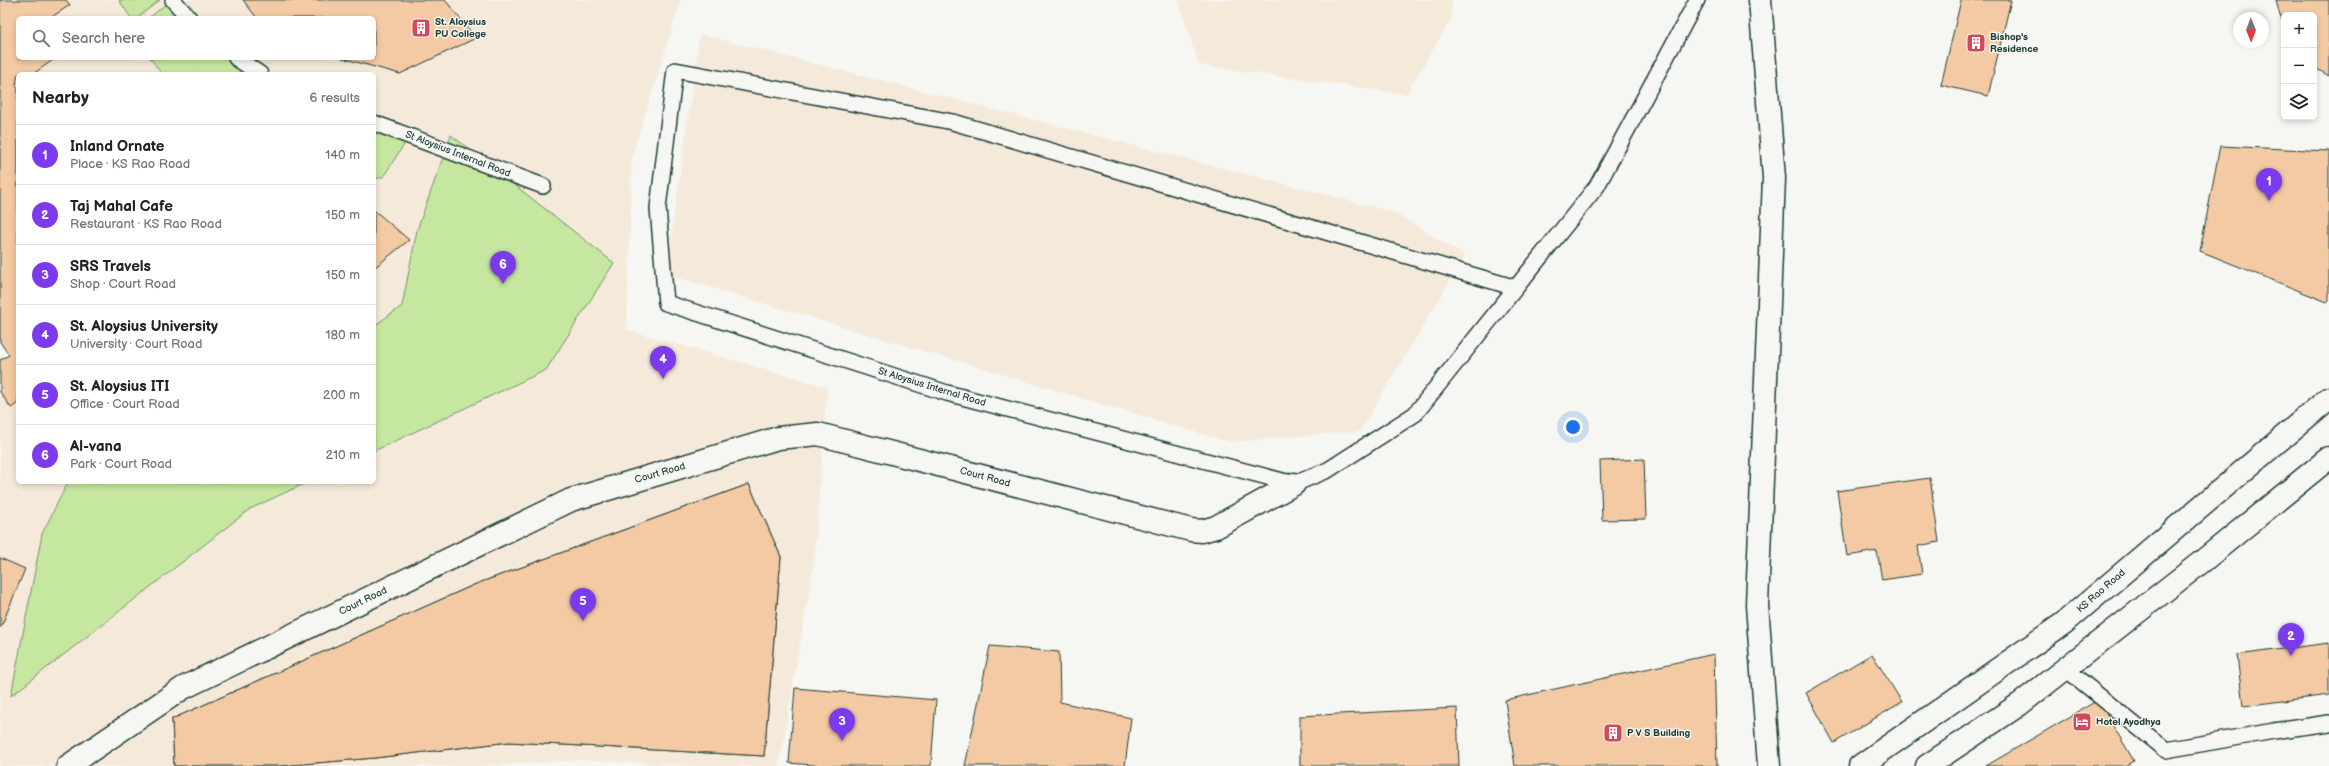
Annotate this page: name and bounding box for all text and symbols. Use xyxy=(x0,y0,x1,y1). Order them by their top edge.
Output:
north arrow xyxy=(2233,12,2269,48)
map controls xyxy=(2281,12,2317,120)
button: + xyxy=(2281,12,2317,48)
search box xyxy=(16,16,376,60)
place label: St. Aloysius PU College xyxy=(435,16,486,40)
building icon: St. Aloysius PU College xyxy=(410,17,432,39)
icon: search xyxy=(30,27,52,49)
text: Search here xyxy=(62,29,145,48)
place label: Bishop's Residence xyxy=(1990,31,2039,55)
building icon: Bishop's Residence xyxy=(1965,32,1987,54)
button: − xyxy=(2281,48,2317,84)
button: layers xyxy=(2281,84,2317,120)
text: Nearby xyxy=(32,88,89,108)
text: 6 results xyxy=(310,90,360,106)
street label: St Aloysius Internal Road xyxy=(404,128,513,180)
text: Inland Ornate xyxy=(70,137,164,156)
text: 1 xyxy=(42,147,48,163)
text: 140 m xyxy=(325,147,360,163)
text: Place · KS Rao Road xyxy=(70,156,190,172)
pin: 1 xyxy=(2256,168,2282,201)
text: Taj Mahal Cafe xyxy=(70,197,173,216)
text: 2 xyxy=(41,207,49,223)
text: 150 m xyxy=(326,207,360,223)
text: Restaurant · KS Rao Road xyxy=(70,216,222,232)
pin: 6 xyxy=(490,251,516,284)
text: SRS Travels xyxy=(70,257,151,276)
text: 3 xyxy=(41,267,49,283)
text: 150 m xyxy=(326,267,360,283)
text: Shop · Court Road xyxy=(70,276,176,292)
text: St. Aloysius University xyxy=(70,317,218,336)
text: 4 xyxy=(41,327,49,343)
text: 180 m xyxy=(325,327,360,343)
text: University · Court Road xyxy=(70,336,202,352)
pin: 4 xyxy=(650,346,676,379)
street label: St Aloysius Internal Road xyxy=(877,365,988,409)
text: St. Aloysius ITI xyxy=(70,377,169,396)
text: 5 xyxy=(41,387,49,403)
text: 200 m xyxy=(323,387,360,403)
text: Office · Court Road xyxy=(70,396,180,412)
your location xyxy=(1563,417,1583,437)
text: Al-vana xyxy=(70,437,122,456)
text: 6 xyxy=(41,447,49,463)
text: 210 m xyxy=(326,447,360,463)
text: Park · Court Road xyxy=(70,456,172,472)
street label: Court Road xyxy=(633,460,687,486)
street label: Court Road xyxy=(958,464,1012,490)
street label: KS Rao Road xyxy=(2074,566,2128,615)
street label: Court Road xyxy=(337,584,389,618)
pin: 5 xyxy=(570,588,596,621)
pin: 2 xyxy=(2278,623,2304,656)
pin: 3 xyxy=(829,708,855,741)
hotel icon: Hotel Ayodhya xyxy=(2071,711,2093,733)
place label: Hotel Ayodhya xyxy=(2096,716,2161,728)
building icon: P V S Building xyxy=(1602,722,1624,744)
place label: P V S Building xyxy=(1627,727,1691,739)

